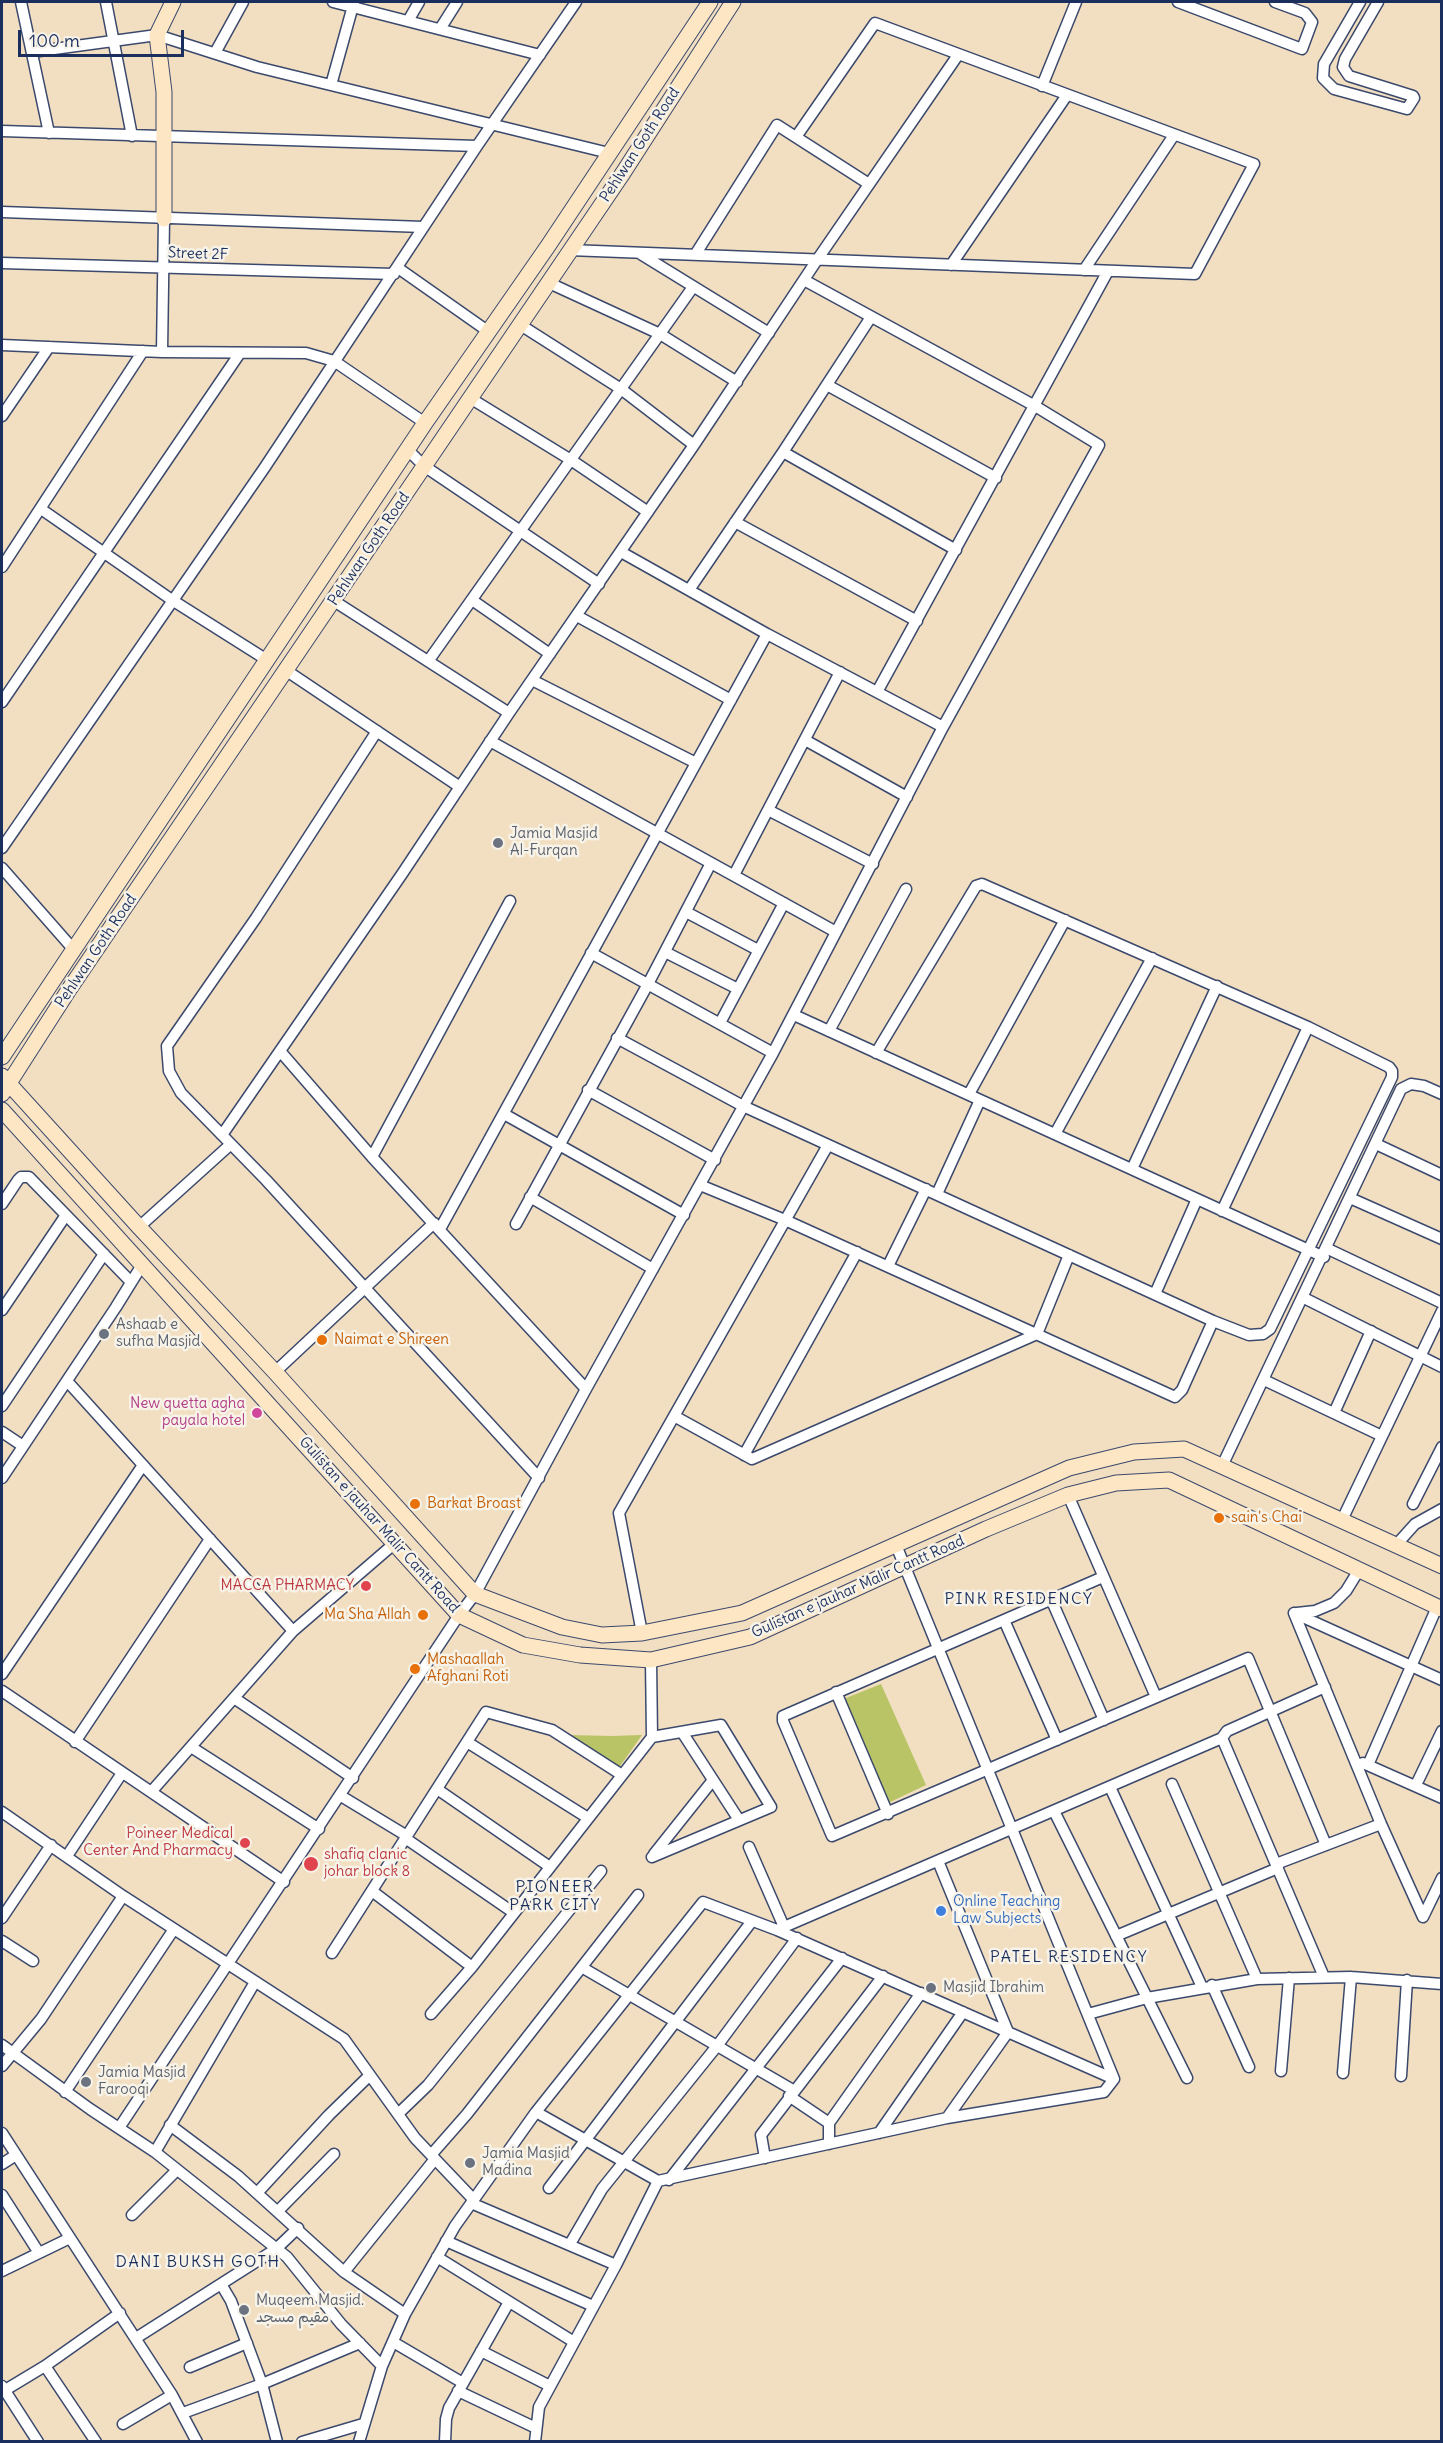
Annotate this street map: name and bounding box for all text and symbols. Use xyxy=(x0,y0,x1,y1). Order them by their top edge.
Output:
scale bar xyxy=(21,18,188,56)
text: 100 m xyxy=(29,29,80,52)
street label: Pehlwan Goth Road xyxy=(596,84,684,206)
street label: Street 2F xyxy=(168,244,228,264)
street label: Pehlwan Goth Road xyxy=(324,489,414,609)
place label: Jamia Masjid Al-Furqan xyxy=(510,825,598,860)
marker: Jamia Masjid Al-Furqan xyxy=(491,836,505,850)
street label: Pehlwan Goth Road xyxy=(51,891,141,1011)
place label: Ashaab e sufha Masjid xyxy=(116,1316,200,1351)
marker: Ashaab e sufha Masjid xyxy=(97,1327,111,1341)
place label: Naimat e Shireen xyxy=(334,1331,449,1349)
marker: Naimat e Shireen xyxy=(315,1333,329,1347)
place label: New quetta agha payala hotel xyxy=(130,1395,245,1430)
marker: New quetta agha payala hotel xyxy=(250,1406,264,1420)
street label: Gulistan e jauhar Malir Cantt Road xyxy=(295,1433,463,1617)
place label: Barkat Broast xyxy=(427,1495,521,1513)
marker: Barkat Broast xyxy=(408,1497,422,1511)
place label: sain's Chai xyxy=(1231,1509,1302,1527)
marker: sain's Chai xyxy=(1212,1511,1226,1525)
street label: Gulistan e jauhar Malir Cantt Road xyxy=(749,1532,967,1642)
place label: MACCA PHARMACY xyxy=(221,1577,354,1595)
marker: MACCA PHARMACY xyxy=(359,1579,373,1593)
district label: PINK RESIDENCY xyxy=(945,1589,1093,1609)
place label: Ma Sha Allah xyxy=(324,1606,411,1624)
marker: Ma Sha Allah xyxy=(416,1608,430,1622)
place label: Mashaallah Afghani Roti xyxy=(427,1651,509,1686)
marker: Mashaallah Afghani Roti xyxy=(408,1662,422,1676)
place label: Poineer Medical Center And Pharmacy xyxy=(83,1825,233,1860)
marker: Poineer Medical Center And Pharmacy xyxy=(238,1836,252,1850)
place label: shafiq clanic johar block 8 xyxy=(324,1846,410,1881)
marker: shafiq clanic johar block 8 xyxy=(302,1855,320,1873)
district label: PIONEER PARK CITY xyxy=(509,1877,601,1915)
place label: Online Teaching Law Subjects xyxy=(953,1893,1060,1928)
marker: Online Teaching Law Subjects xyxy=(934,1904,948,1918)
district label: PATEL RESIDENCY xyxy=(990,1947,1148,1967)
place label: Masjid Ibrahim xyxy=(943,1979,1044,1997)
marker: Masjid Ibrahim xyxy=(924,1981,938,1995)
place label: Jamia Masjid Farooqi xyxy=(98,2064,186,2099)
marker: Jamia Masjid Farooqi xyxy=(79,2075,93,2089)
place label: Jamia Masjid Madina xyxy=(482,2145,570,2180)
marker: Jamia Masjid Madina xyxy=(463,2156,477,2170)
district label: DANI BUKSH GOTH xyxy=(116,2252,280,2272)
place label: Muqeem Masjid. مقیم مسجد xyxy=(256,2292,364,2327)
marker: Muqeem Masjid. مقیم مسجد xyxy=(237,2303,251,2317)

